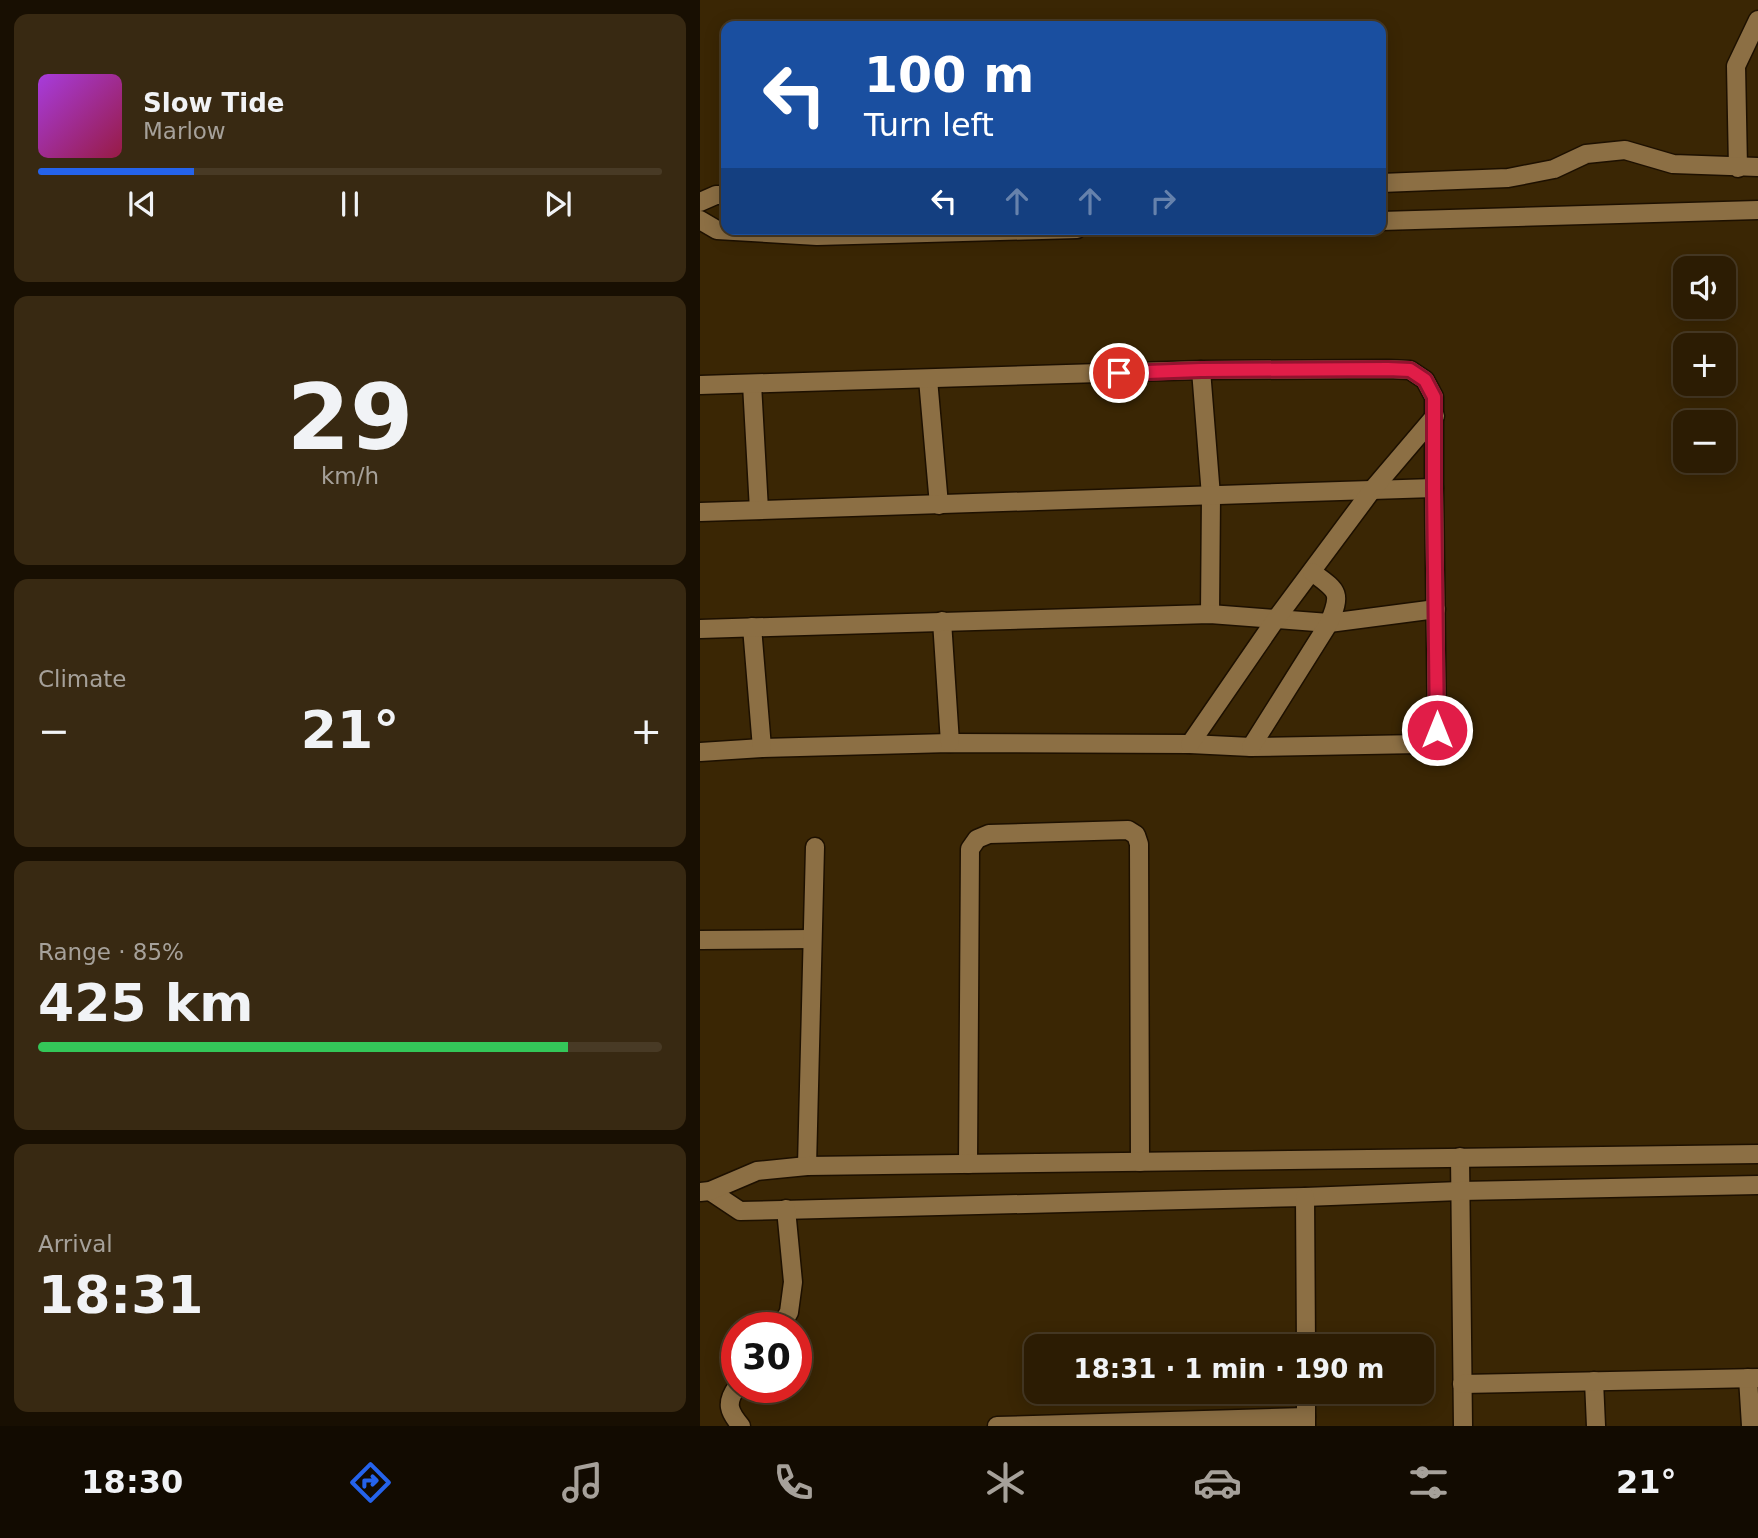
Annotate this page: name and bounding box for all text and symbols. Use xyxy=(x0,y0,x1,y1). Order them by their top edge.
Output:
text: 100 m xyxy=(864,47,1034,104)
icon: left xyxy=(749,49,840,140)
text: Slow Tide xyxy=(143,88,284,118)
text: Turn left xyxy=(864,106,994,144)
text: Marlow xyxy=(143,118,226,144)
icon: left xyxy=(925,182,963,220)
icon: ahead xyxy=(998,182,1036,220)
icon: ahead xyxy=(1071,182,1109,220)
icon: right xyxy=(1144,182,1182,220)
icon: previous xyxy=(123,185,161,223)
icon: pause xyxy=(331,185,369,223)
icon: next xyxy=(539,185,577,223)
map controls xyxy=(1673,256,1736,473)
button: sound xyxy=(1673,256,1736,319)
button: + xyxy=(1673,333,1736,396)
pin xyxy=(1089,343,1149,403)
icon: arrive xyxy=(1100,354,1138,392)
text: 29 xyxy=(287,365,413,470)
button: − xyxy=(1673,410,1736,473)
text: km/h xyxy=(321,463,379,489)
text: Climate xyxy=(38,666,127,692)
position arrow xyxy=(1400,693,1474,767)
text: 21° xyxy=(301,700,399,760)
text: − xyxy=(38,709,70,753)
text: + xyxy=(630,709,662,753)
text: Range · 85% xyxy=(38,939,184,965)
text: 425 km xyxy=(38,973,253,1033)
text: Arrival xyxy=(38,1231,113,1257)
text: 18:31 xyxy=(38,1265,204,1325)
speed limit sign: 30 xyxy=(721,1312,812,1403)
text: 18:31 · 1 min · 190 m xyxy=(1074,1354,1384,1384)
icon: directions xyxy=(346,1458,395,1507)
icon: music xyxy=(558,1458,607,1507)
icon: phone xyxy=(769,1458,818,1507)
icon: climate xyxy=(981,1458,1030,1507)
icon: car xyxy=(1193,1458,1242,1507)
icon: filters xyxy=(1404,1458,1453,1507)
text: 18:30 xyxy=(81,1463,183,1501)
text: 21° xyxy=(1616,1463,1677,1501)

